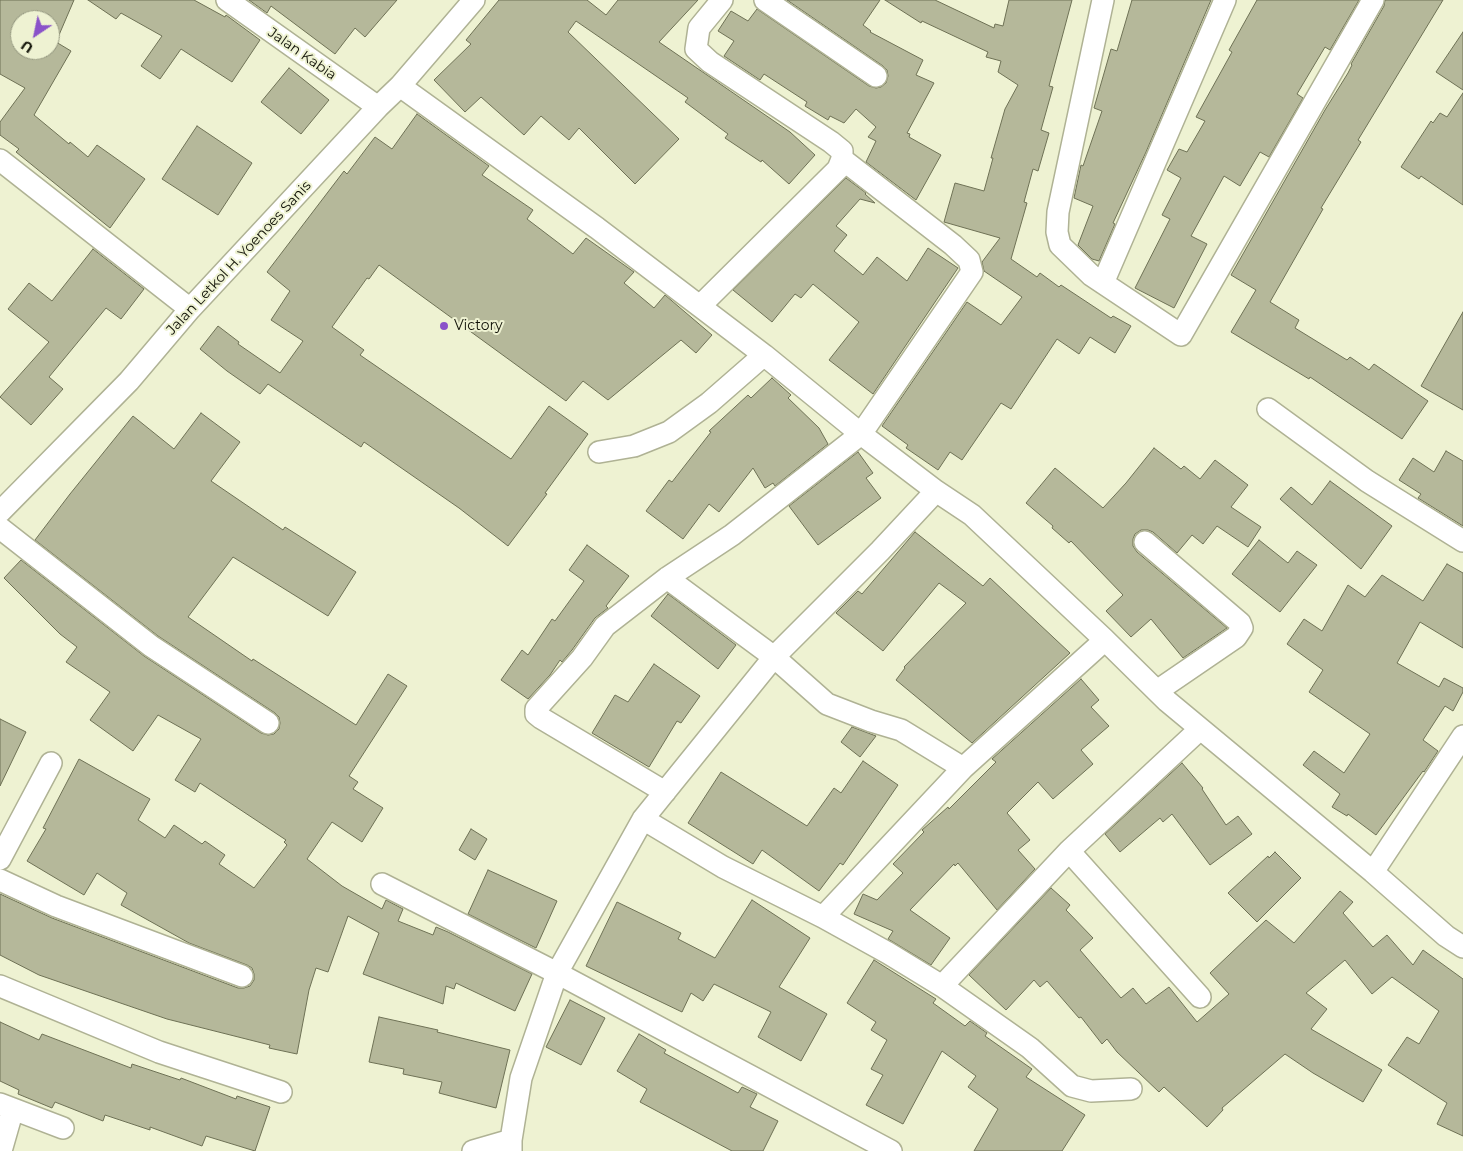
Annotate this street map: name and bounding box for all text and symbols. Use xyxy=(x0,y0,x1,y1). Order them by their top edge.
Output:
north arrow xyxy=(10,10,60,60)
street label: Jalan Kabia xyxy=(264,24,340,84)
text: U xyxy=(18,36,37,57)
street label: Jalan Letkol H. Yoenoes Sanis xyxy=(163,178,315,338)
place label: Victory xyxy=(454,318,503,334)
marker: Victory xyxy=(438,320,450,332)

